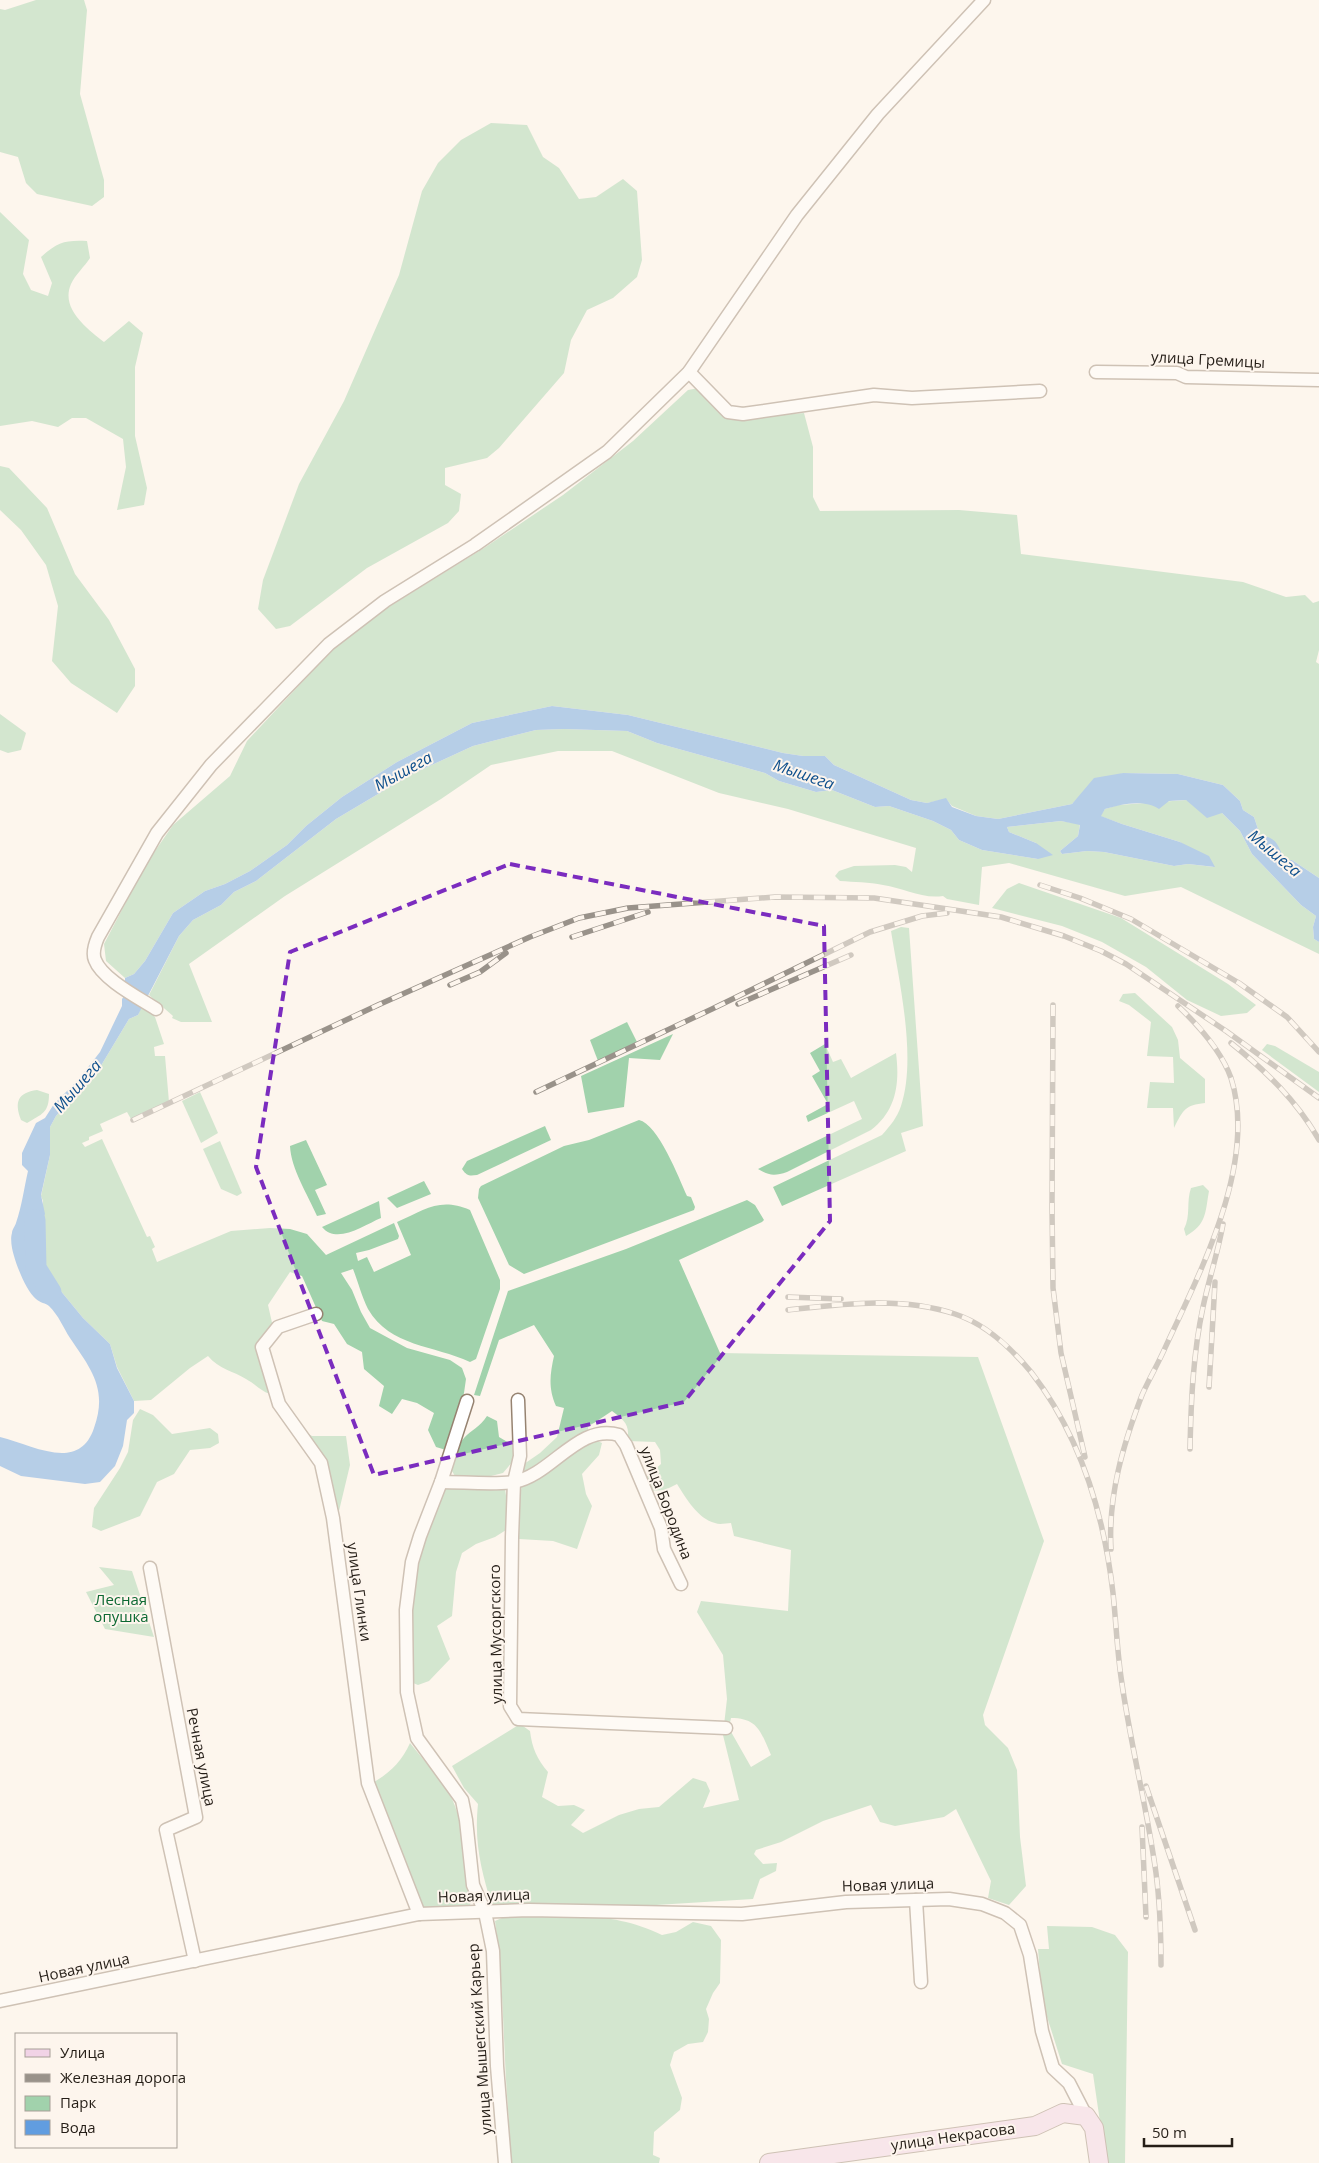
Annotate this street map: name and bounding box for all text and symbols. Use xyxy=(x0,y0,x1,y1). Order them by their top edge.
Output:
street label: улица Гремицы xyxy=(1151,346,1266,372)
water label: Мышега xyxy=(370,746,436,796)
water label: Мышега xyxy=(771,753,837,795)
water label: Мышега xyxy=(1244,824,1306,882)
water label: Мышега xyxy=(48,1055,106,1117)
street label: улица Бородина xyxy=(636,1443,698,1562)
street label: улица Глинки xyxy=(343,1541,377,1643)
street label: улица Мусоргского xyxy=(484,1564,506,1704)
park label: Лесная опушка xyxy=(93,1589,149,1626)
street label: Речная улица xyxy=(183,1706,221,1808)
street label: Новая улица xyxy=(841,1872,935,1896)
street label: Новая улица xyxy=(437,1883,531,1907)
street label: улица Мышегский Карьер xyxy=(462,1943,496,2135)
street label: Новая улица xyxy=(36,1948,131,1986)
legend xyxy=(15,2033,178,2148)
text: Улица xyxy=(60,2042,105,2062)
text: Железная дорога xyxy=(60,2067,186,2087)
text: Парк xyxy=(60,2092,96,2112)
scale bar xyxy=(1144,2116,1232,2148)
text: Вода xyxy=(60,2117,96,2137)
street label: улица Некрасова xyxy=(889,2117,1016,2155)
text: 50 m xyxy=(1152,2122,1187,2142)

